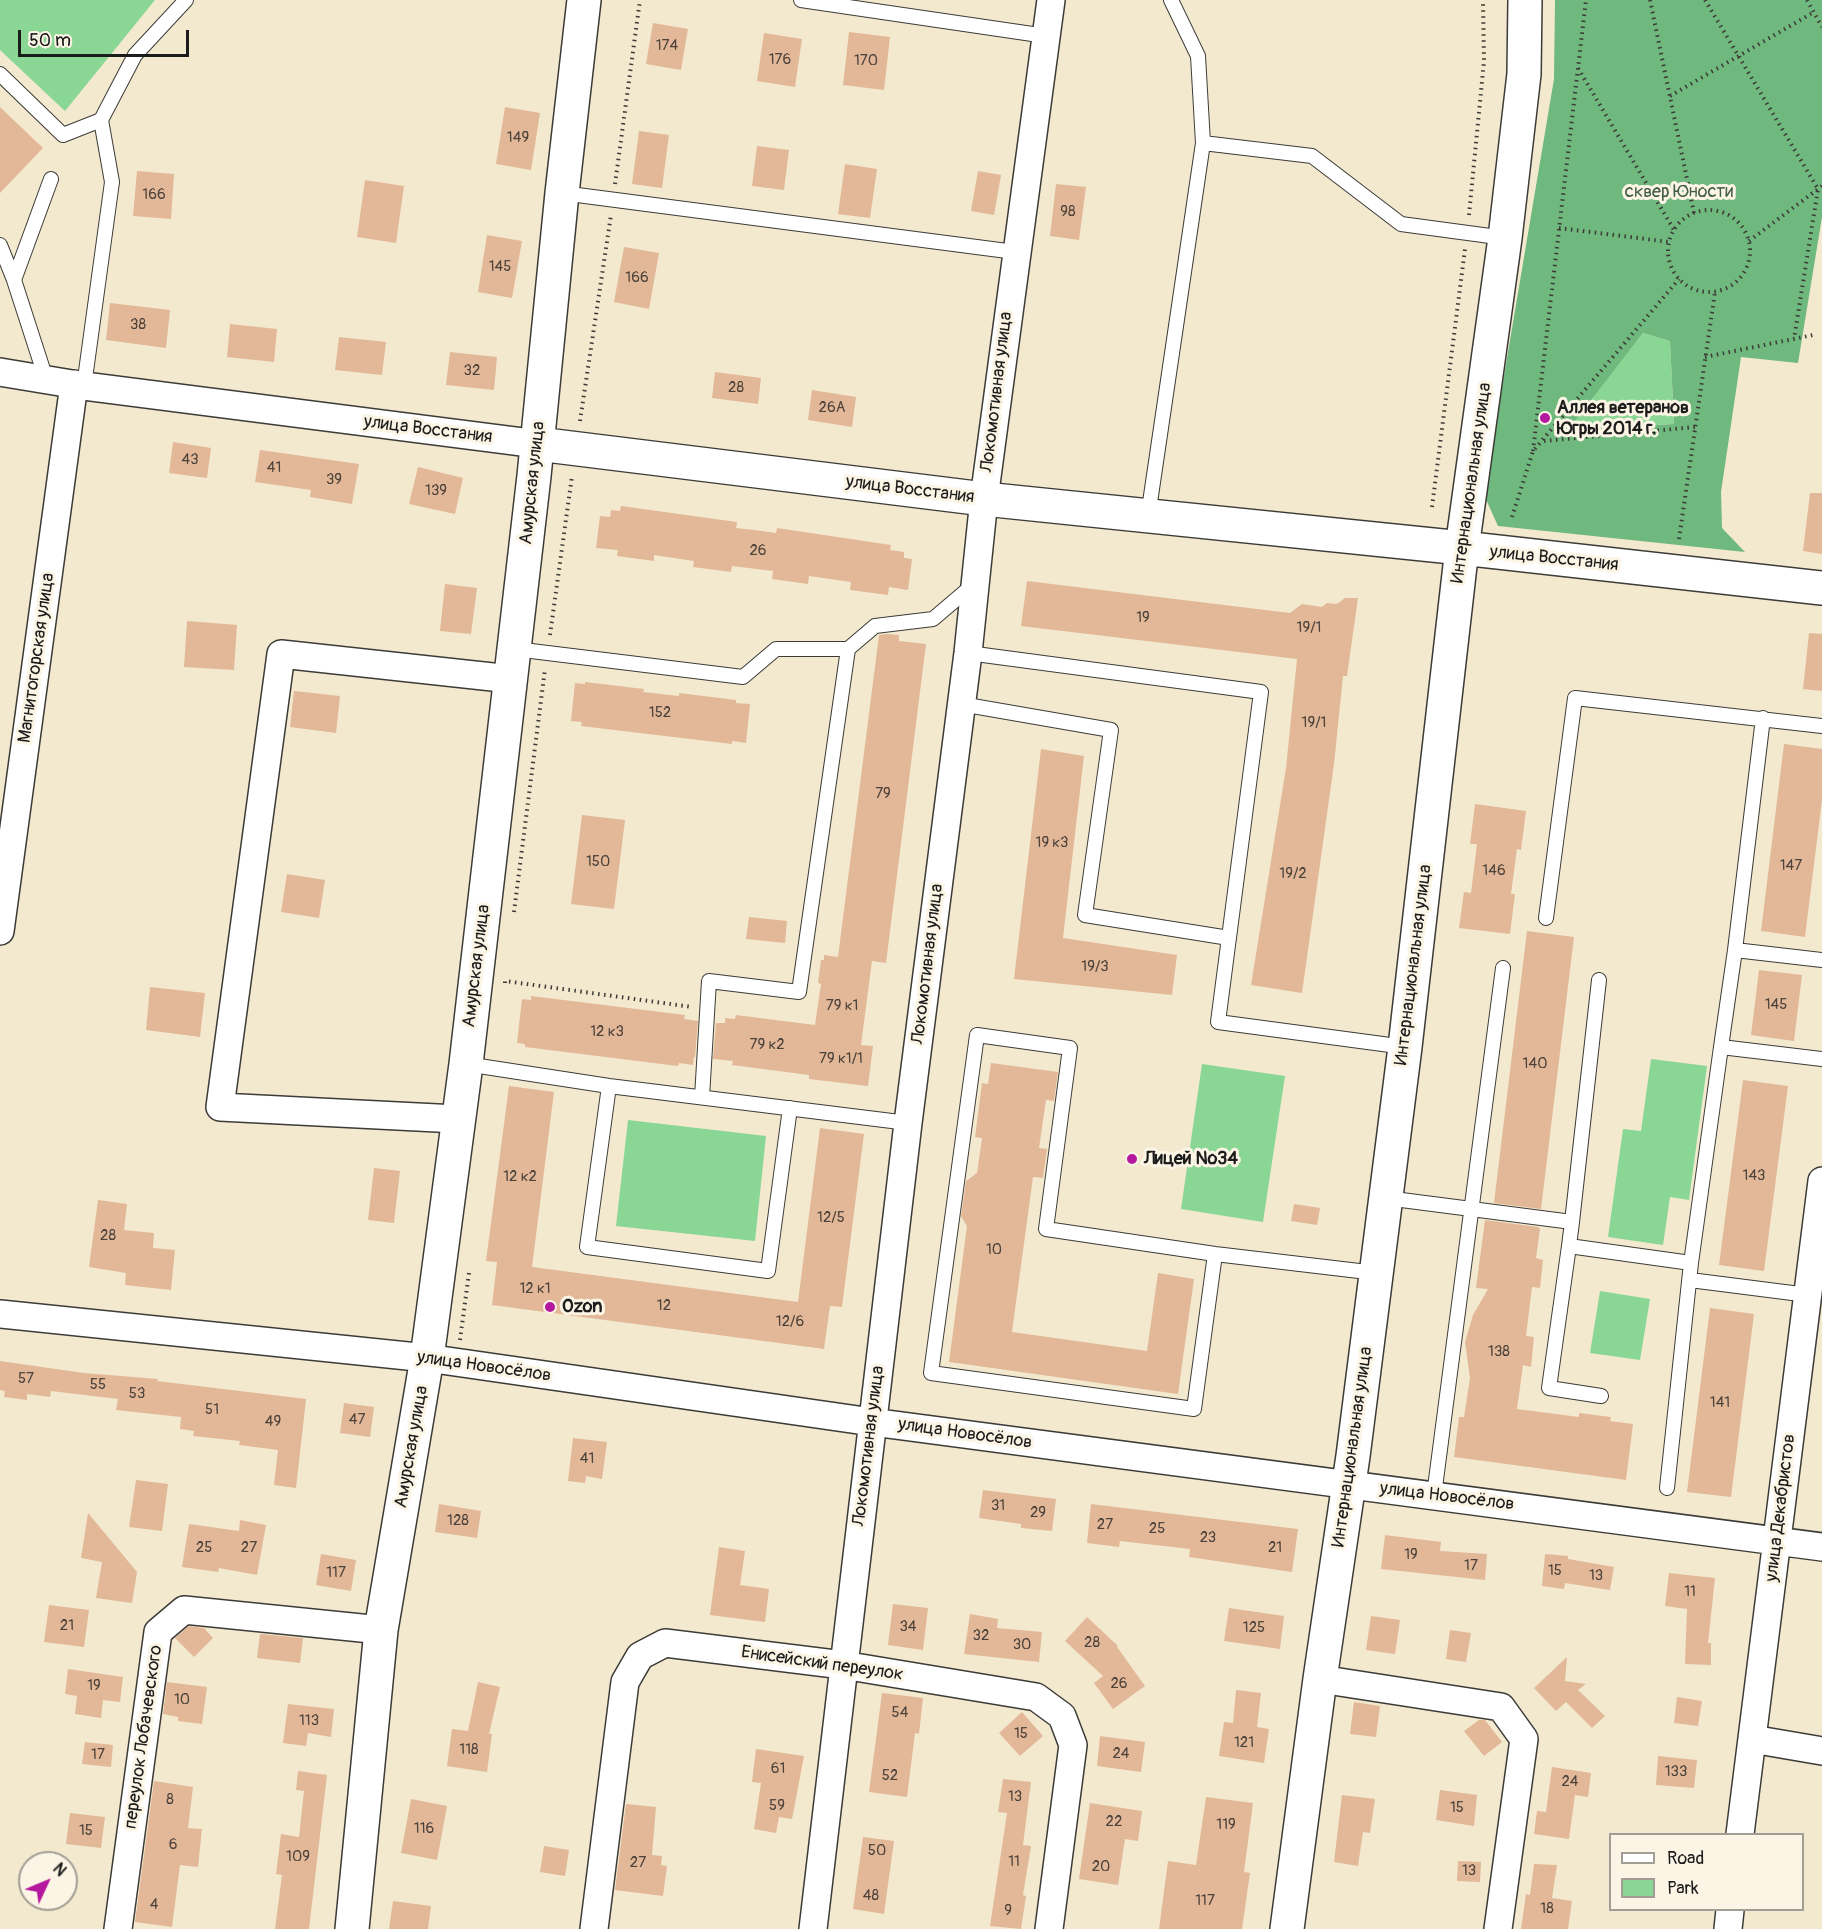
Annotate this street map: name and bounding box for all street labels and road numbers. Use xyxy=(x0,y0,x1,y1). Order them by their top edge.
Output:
street label: Локомотивная улица xyxy=(976,311,1018,473)
street label: Интернациональная улица xyxy=(1447,381,1497,585)
street label: улица Восстания xyxy=(362,411,494,449)
street label: Амурская улица xyxy=(516,420,550,546)
street label: улица Восстания xyxy=(844,471,976,509)
street label: улица Восстания xyxy=(1489,541,1619,577)
street label: Магнитогорская улица xyxy=(14,572,60,744)
street label: Интернациональная улица xyxy=(1391,863,1437,1067)
street label: Локомотивная улица xyxy=(907,883,949,1045)
street label: Амурская улица xyxy=(459,903,495,1029)
street label: Интернациональная улица xyxy=(1328,1345,1378,1549)
street label: улица Новосёлов xyxy=(416,1347,552,1387)
street label: Локомотивная улица xyxy=(848,1365,890,1527)
street label: Амурская улица xyxy=(391,1384,433,1510)
street label: улица Новосёлов xyxy=(897,1414,1033,1454)
street label: улица Декабристов xyxy=(1761,1433,1801,1583)
street label: улица Новосёлов xyxy=(1379,1478,1515,1516)
street label: Енисейский переулок xyxy=(740,1642,904,1686)
street label: переулок Лобачевского xyxy=(120,1644,168,1830)

